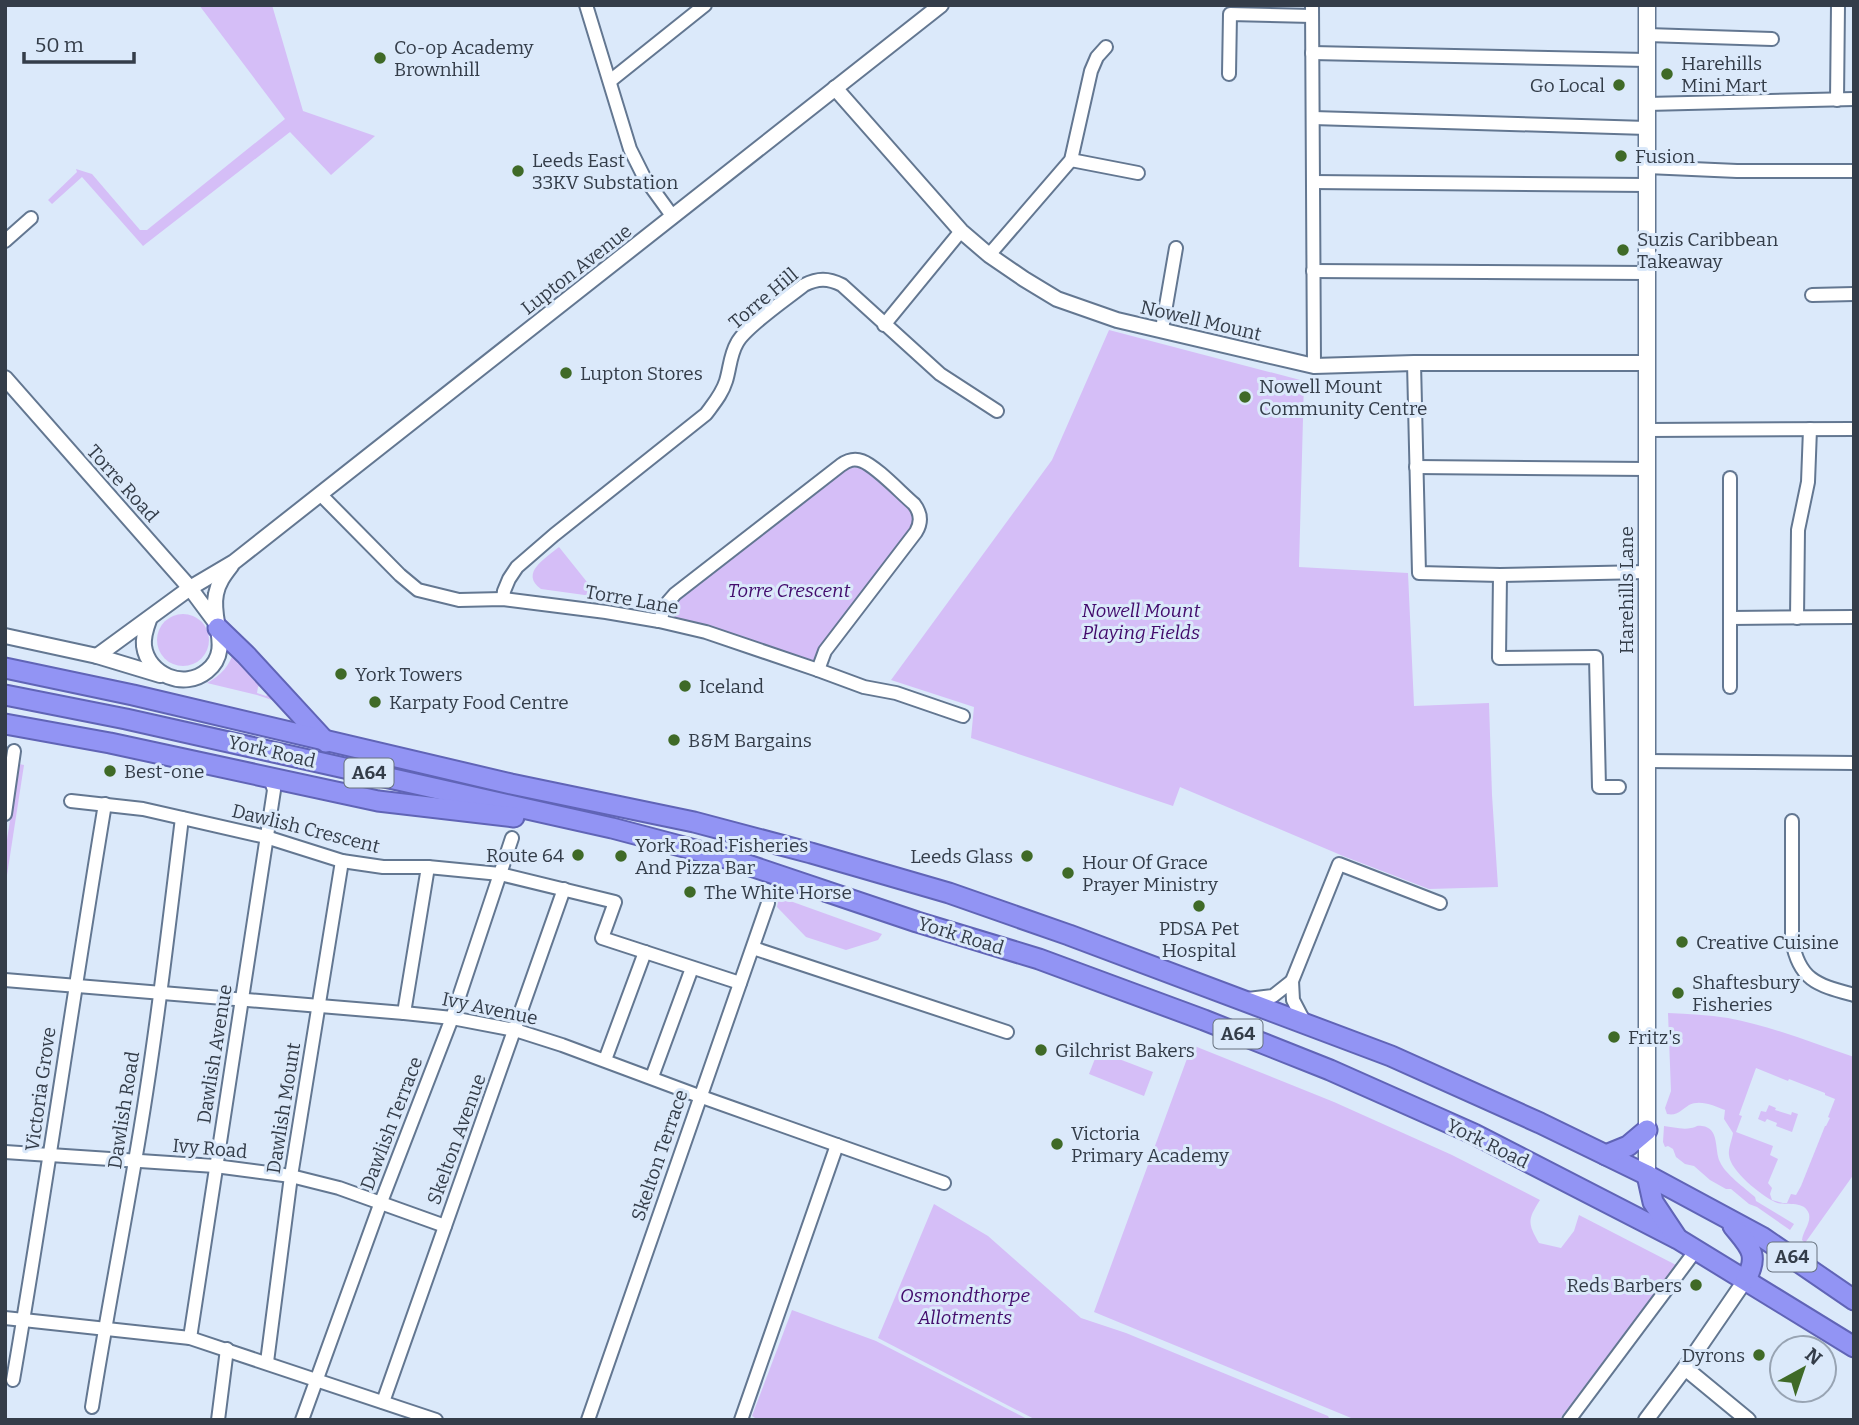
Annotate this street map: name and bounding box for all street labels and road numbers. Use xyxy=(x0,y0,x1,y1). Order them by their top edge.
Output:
street label: Lupton Avenue xyxy=(517,219,636,320)
street label: Torre Hill xyxy=(724,263,803,334)
street label: Nowell Mount xyxy=(1138,295,1264,346)
street label: Torre Road xyxy=(82,440,163,527)
street label: Harehills Lane xyxy=(1615,526,1638,654)
street label: Torre Lane xyxy=(583,580,680,619)
street label: York Road xyxy=(226,730,318,773)
road number: A64 xyxy=(344,758,394,788)
street label: Dawlish Crescent xyxy=(229,799,382,858)
street label: York Road xyxy=(915,911,1007,959)
street label: Dawlish Avenue xyxy=(192,983,237,1125)
street label: Ivy Avenue xyxy=(440,987,540,1030)
road number: A64 xyxy=(1214,1020,1262,1049)
street label: Victoria Grove xyxy=(20,1025,61,1153)
street label: Dawlish Mount xyxy=(262,1041,305,1175)
street label: Dawlish Road xyxy=(103,1050,144,1170)
street label: Dawlish Terrace xyxy=(356,1053,427,1193)
street label: Skelton Avenue xyxy=(422,1071,491,1208)
street label: Skelton Terrace xyxy=(626,1086,693,1224)
street label: York Road xyxy=(1443,1114,1533,1173)
street label: Ivy Road xyxy=(171,1134,248,1163)
road number: A64 xyxy=(1768,1242,1816,1272)

